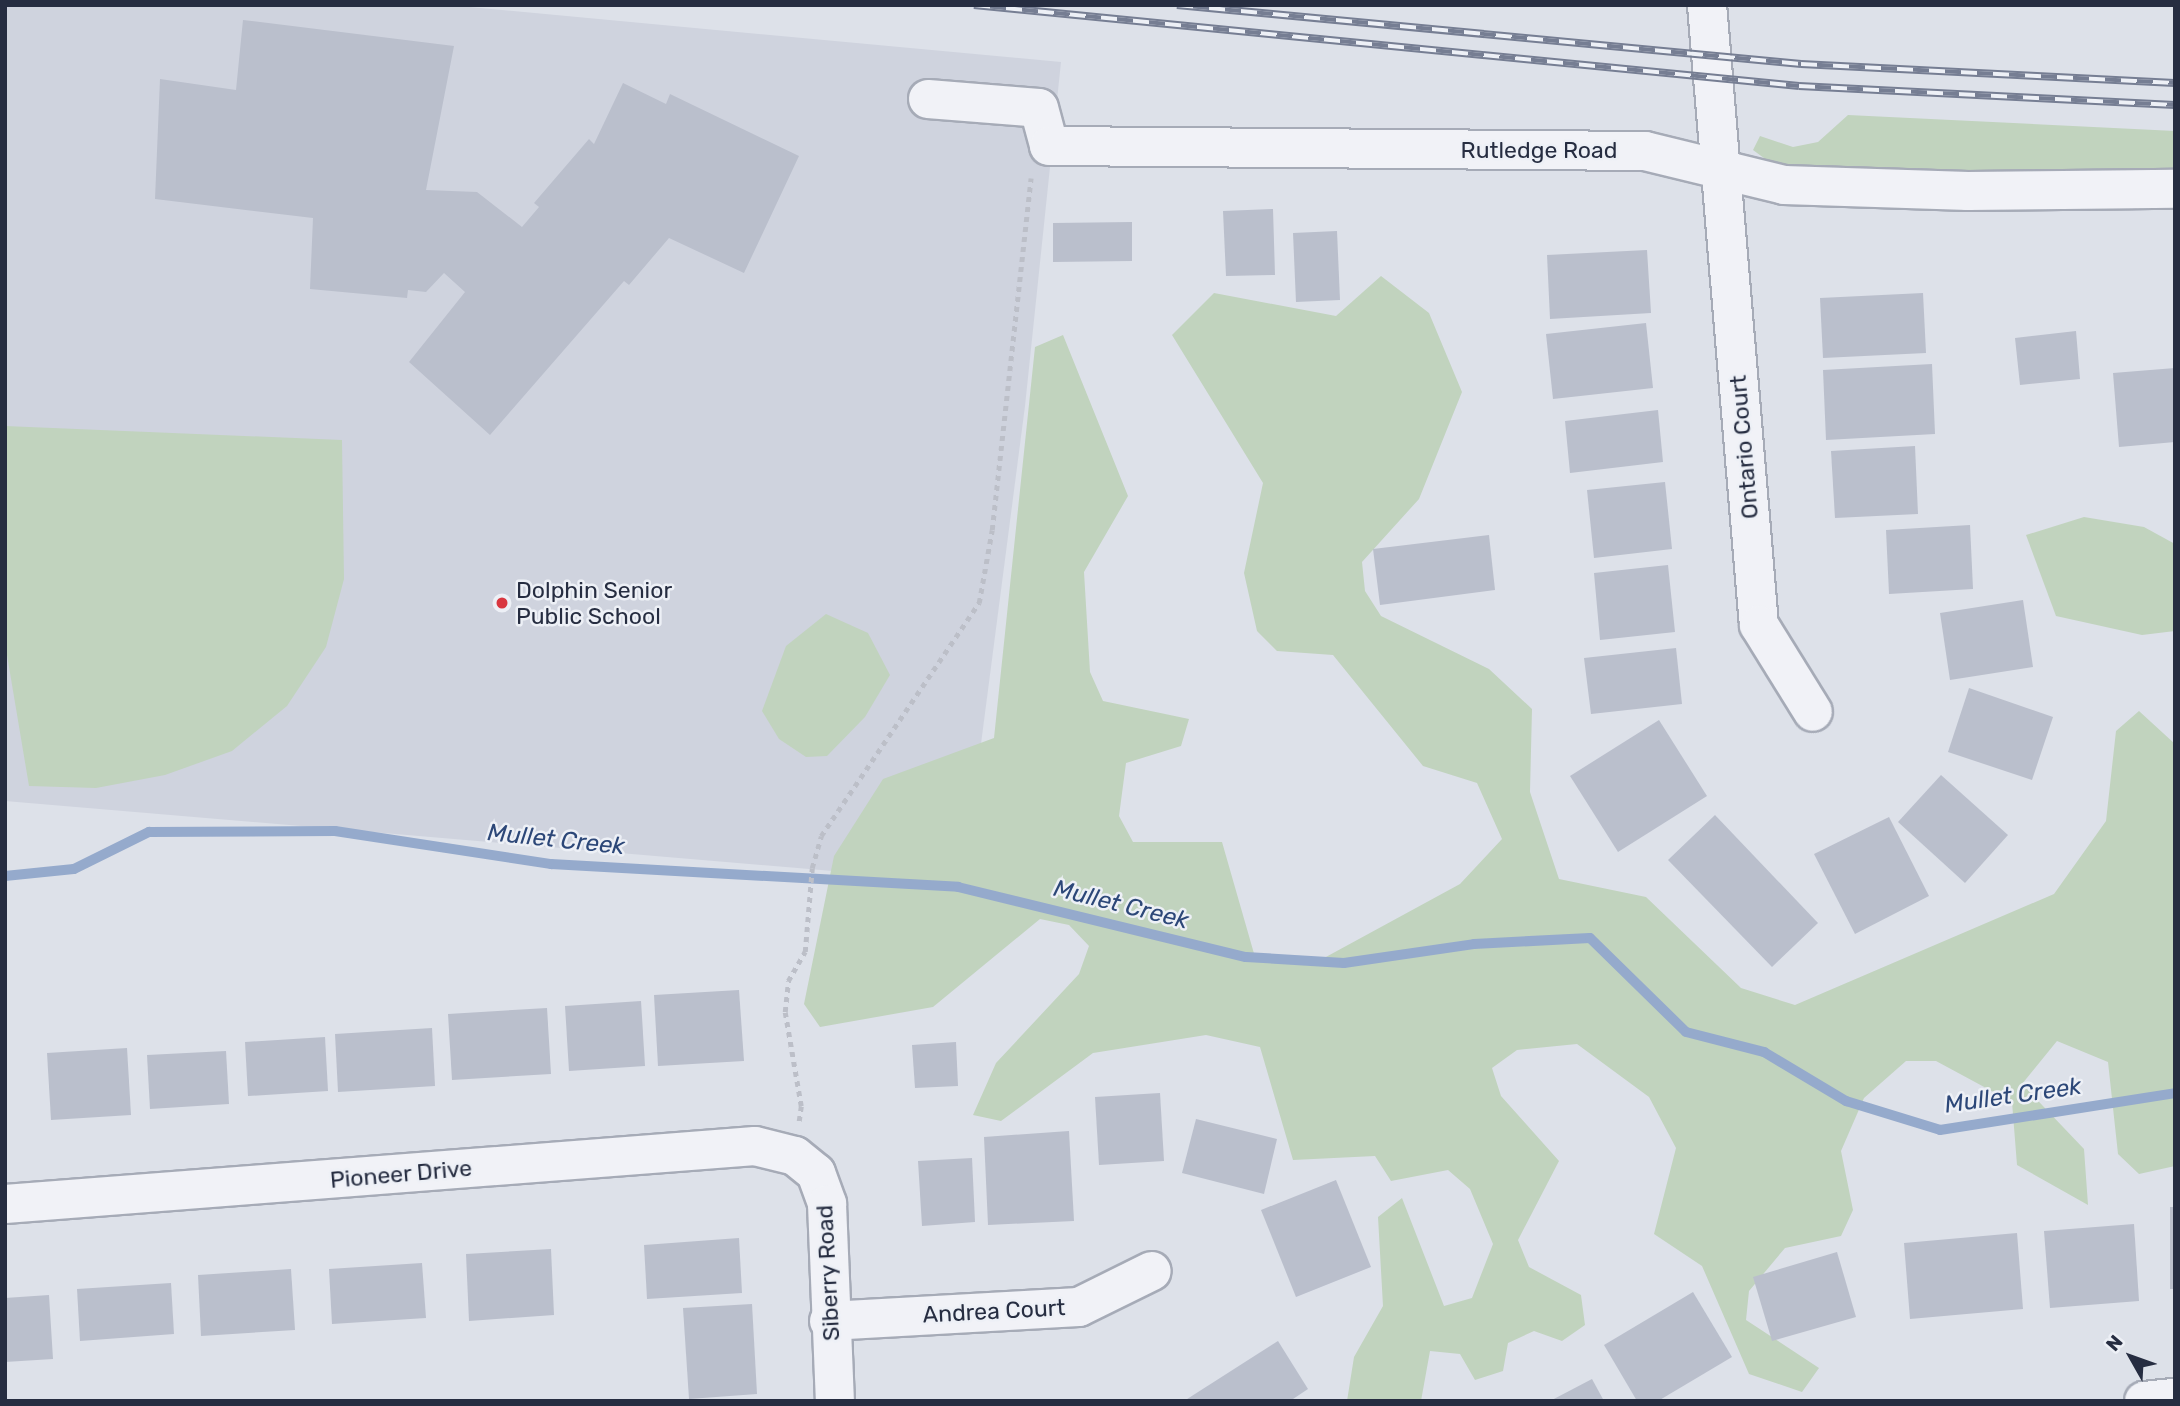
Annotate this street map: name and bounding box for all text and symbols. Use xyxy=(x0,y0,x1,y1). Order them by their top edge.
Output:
street label: Rutledge Road xyxy=(1461,136,1617,164)
street label: Ontario Court xyxy=(1724,374,1764,520)
place label: Dolphin Senior Public School xyxy=(516,576,672,630)
marker: Dolphin Senior Public School xyxy=(494,595,510,611)
water label: Mullet Creek xyxy=(486,818,626,862)
water label: Mullet Creek xyxy=(1051,874,1191,936)
water label: Mullet Creek xyxy=(1943,1072,2083,1120)
street label: Pioneer Drive xyxy=(329,1154,473,1194)
street label: Siberry Road xyxy=(811,1204,845,1342)
street label: Andrea Court xyxy=(922,1293,1066,1329)
north arrow xyxy=(2096,1322,2166,1392)
text: N xyxy=(2101,1331,2128,1356)

